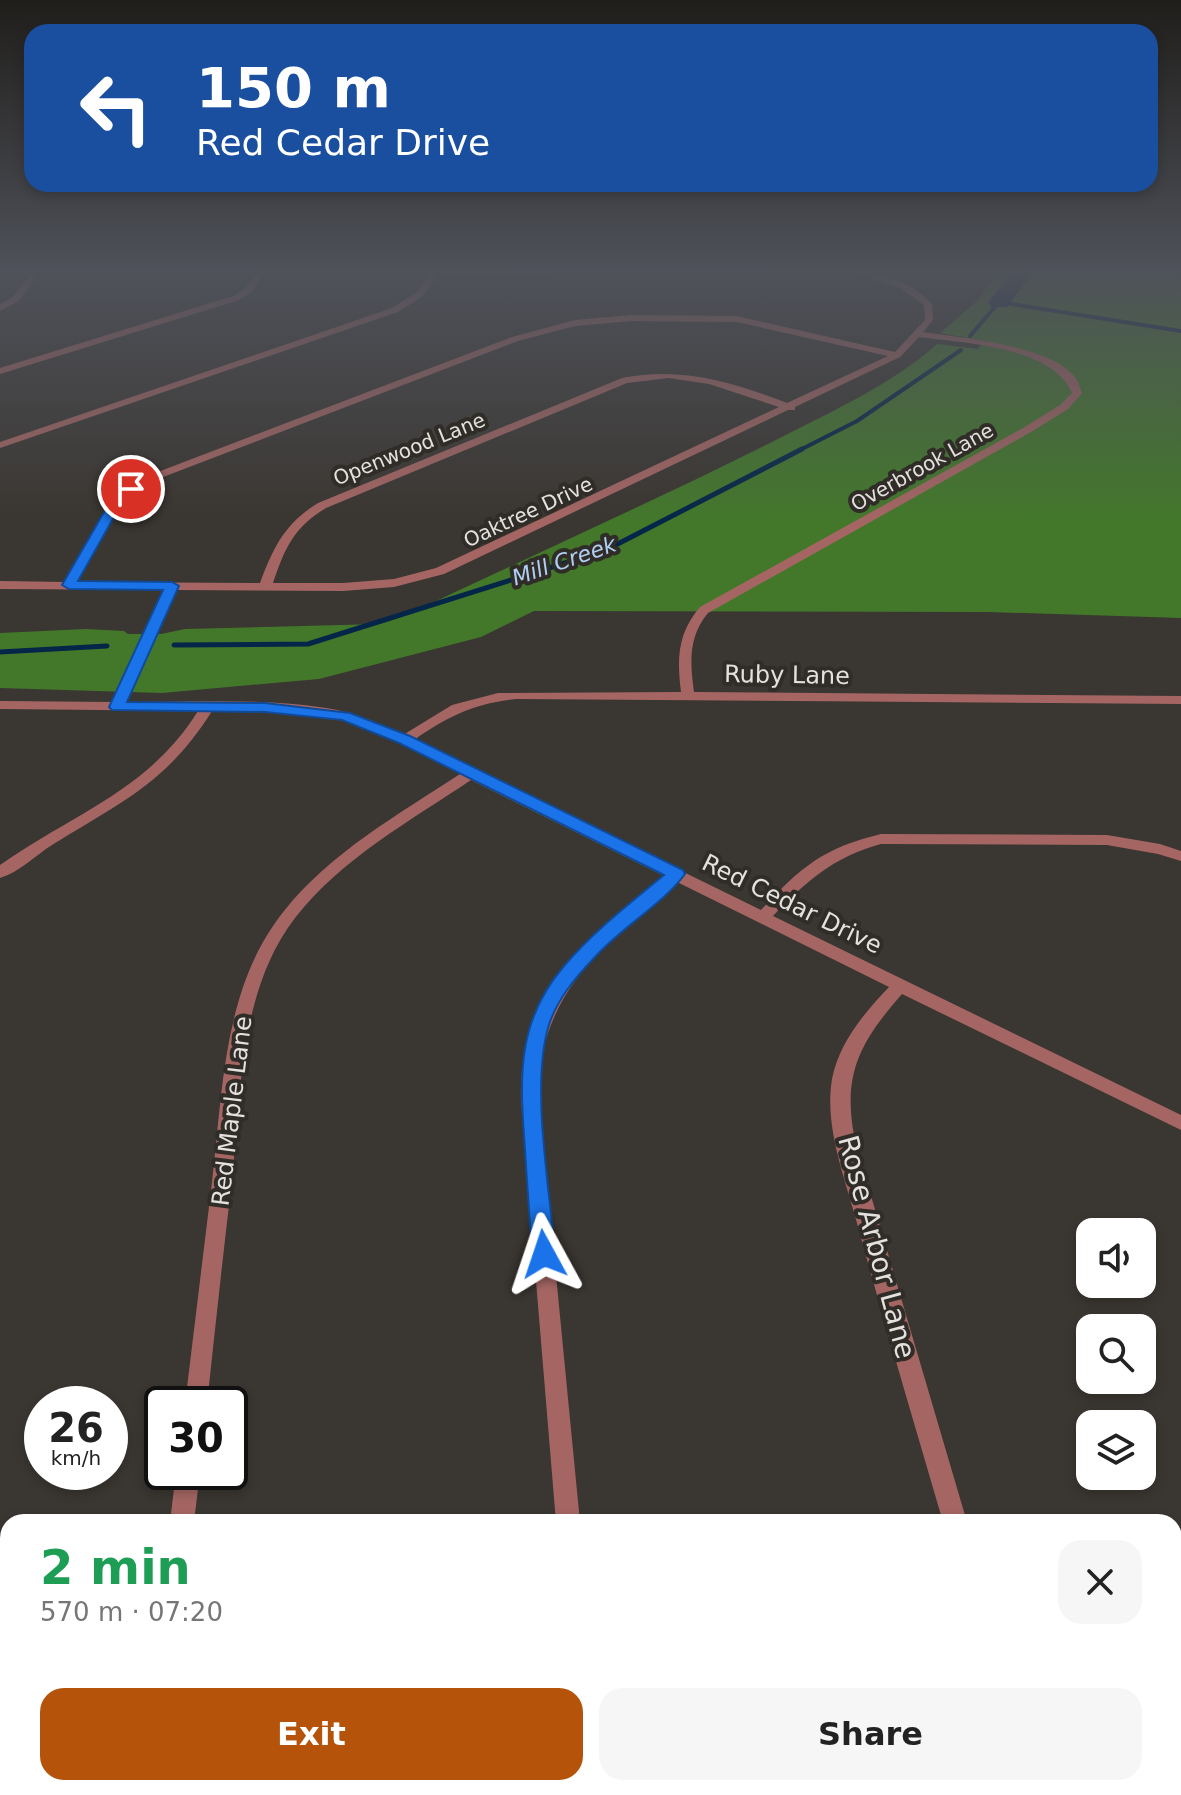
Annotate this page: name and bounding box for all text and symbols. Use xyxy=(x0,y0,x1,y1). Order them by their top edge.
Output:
text: 150 m xyxy=(196,55,391,120)
icon: left xyxy=(64,56,168,160)
text: Red Cedar Drive xyxy=(196,122,490,163)
street label: Openwood Lane xyxy=(330,408,488,490)
street label: Overbrook Lane xyxy=(846,418,998,516)
pin xyxy=(97,455,165,523)
icon: arrive xyxy=(109,467,153,511)
street label: Oaktree Drive xyxy=(460,472,596,552)
water label: Mill Creek xyxy=(509,531,621,590)
street label: Ruby Lane xyxy=(724,660,850,690)
street label: Red Cedar Drive xyxy=(698,848,886,960)
street label: Red Maple Lane xyxy=(206,1015,258,1207)
street label: Rose Arbor Lane xyxy=(831,1132,923,1362)
position arrow xyxy=(502,1212,586,1296)
map controls xyxy=(1076,1218,1156,1490)
button: sound xyxy=(1076,1218,1156,1298)
button: search xyxy=(1076,1314,1156,1394)
speed limit sign: 30 xyxy=(144,1386,248,1490)
text: 26 xyxy=(48,1405,104,1451)
button: layers xyxy=(1076,1410,1156,1490)
text: km/h xyxy=(51,1446,101,1470)
text: 2 min xyxy=(40,1539,191,1595)
button: close xyxy=(1058,1540,1142,1624)
text: 570 m · 07:20 xyxy=(40,1597,223,1627)
button: Exit xyxy=(40,1688,583,1780)
button: Share xyxy=(599,1688,1142,1780)

